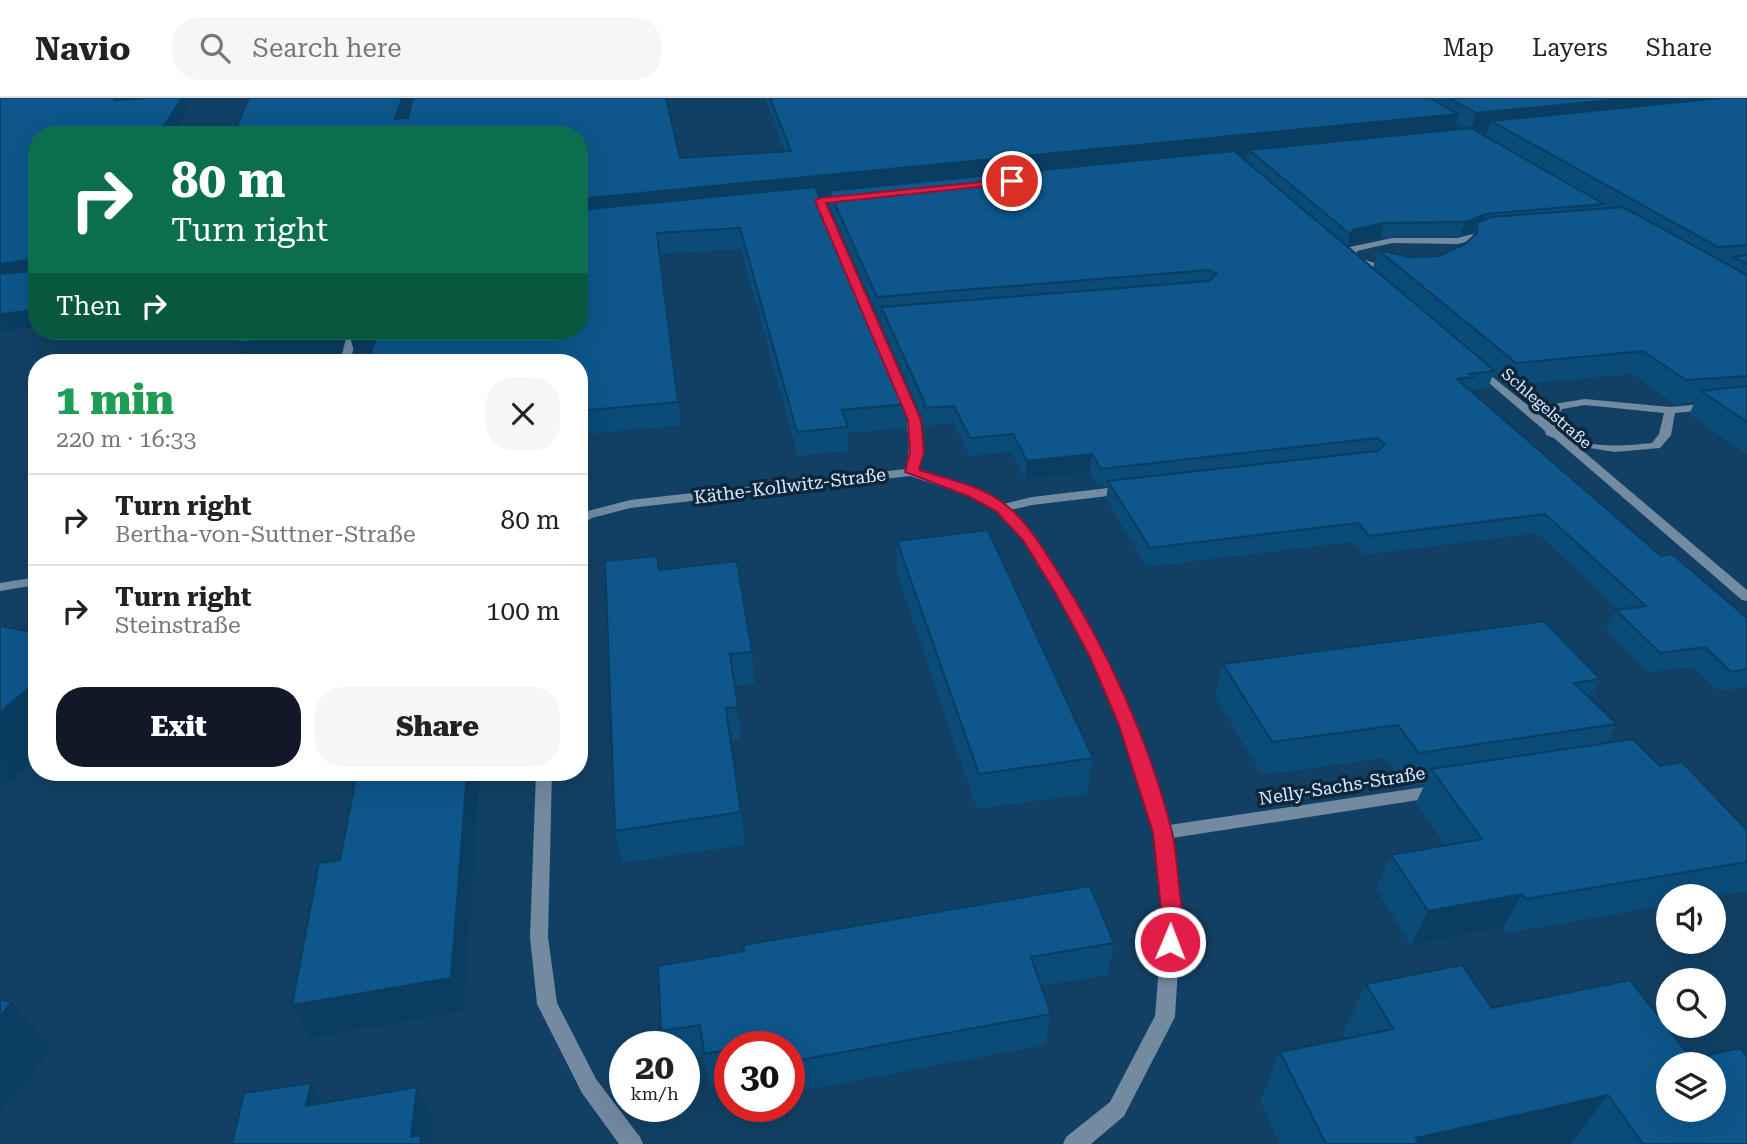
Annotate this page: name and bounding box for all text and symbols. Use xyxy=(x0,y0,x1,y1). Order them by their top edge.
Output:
search box xyxy=(172,17,662,80)
text: Navio xyxy=(35,29,130,68)
icon: search xyxy=(196,29,234,67)
text: Search here xyxy=(252,33,401,63)
text: Map xyxy=(1443,34,1494,62)
text: Layers xyxy=(1532,34,1608,62)
text: Share xyxy=(1646,34,1712,62)
pin xyxy=(982,151,1042,211)
text: 80 m xyxy=(171,152,286,209)
icon: right xyxy=(56,154,147,245)
icon: arrive xyxy=(993,162,1031,200)
text: Turn right xyxy=(171,211,328,249)
icon: right xyxy=(135,287,173,325)
text: Then xyxy=(56,291,121,321)
street label: Schlegelstraße xyxy=(1498,364,1596,453)
text: 1 min xyxy=(56,375,174,424)
button: close xyxy=(486,377,560,451)
text: 220 m · 16:33 xyxy=(56,426,196,453)
street label: Käthe-Kollwitz-Straße xyxy=(693,463,887,508)
text: Turn right xyxy=(115,491,251,521)
icon: right xyxy=(56,501,94,539)
text: 80 m xyxy=(501,505,560,535)
text: Bertha-von-Suttner-Straße xyxy=(115,521,416,548)
text: Turn right xyxy=(115,582,251,612)
icon: right xyxy=(56,592,94,630)
text: 100 m xyxy=(486,596,560,626)
text: Steinstraße xyxy=(115,612,241,639)
button: Exit xyxy=(56,687,301,767)
button: Share xyxy=(315,687,560,767)
street label: Nelly-Sachs-Straße xyxy=(1257,762,1427,809)
map controls xyxy=(1656,884,1726,1122)
button: sound xyxy=(1656,884,1726,954)
position arrow xyxy=(1133,905,1207,979)
button: search xyxy=(1656,968,1726,1038)
speed limit sign: 30 xyxy=(714,1031,805,1122)
text: 20 xyxy=(635,1047,674,1088)
button: layers xyxy=(1656,1052,1726,1122)
text: km/h xyxy=(630,1083,679,1104)

